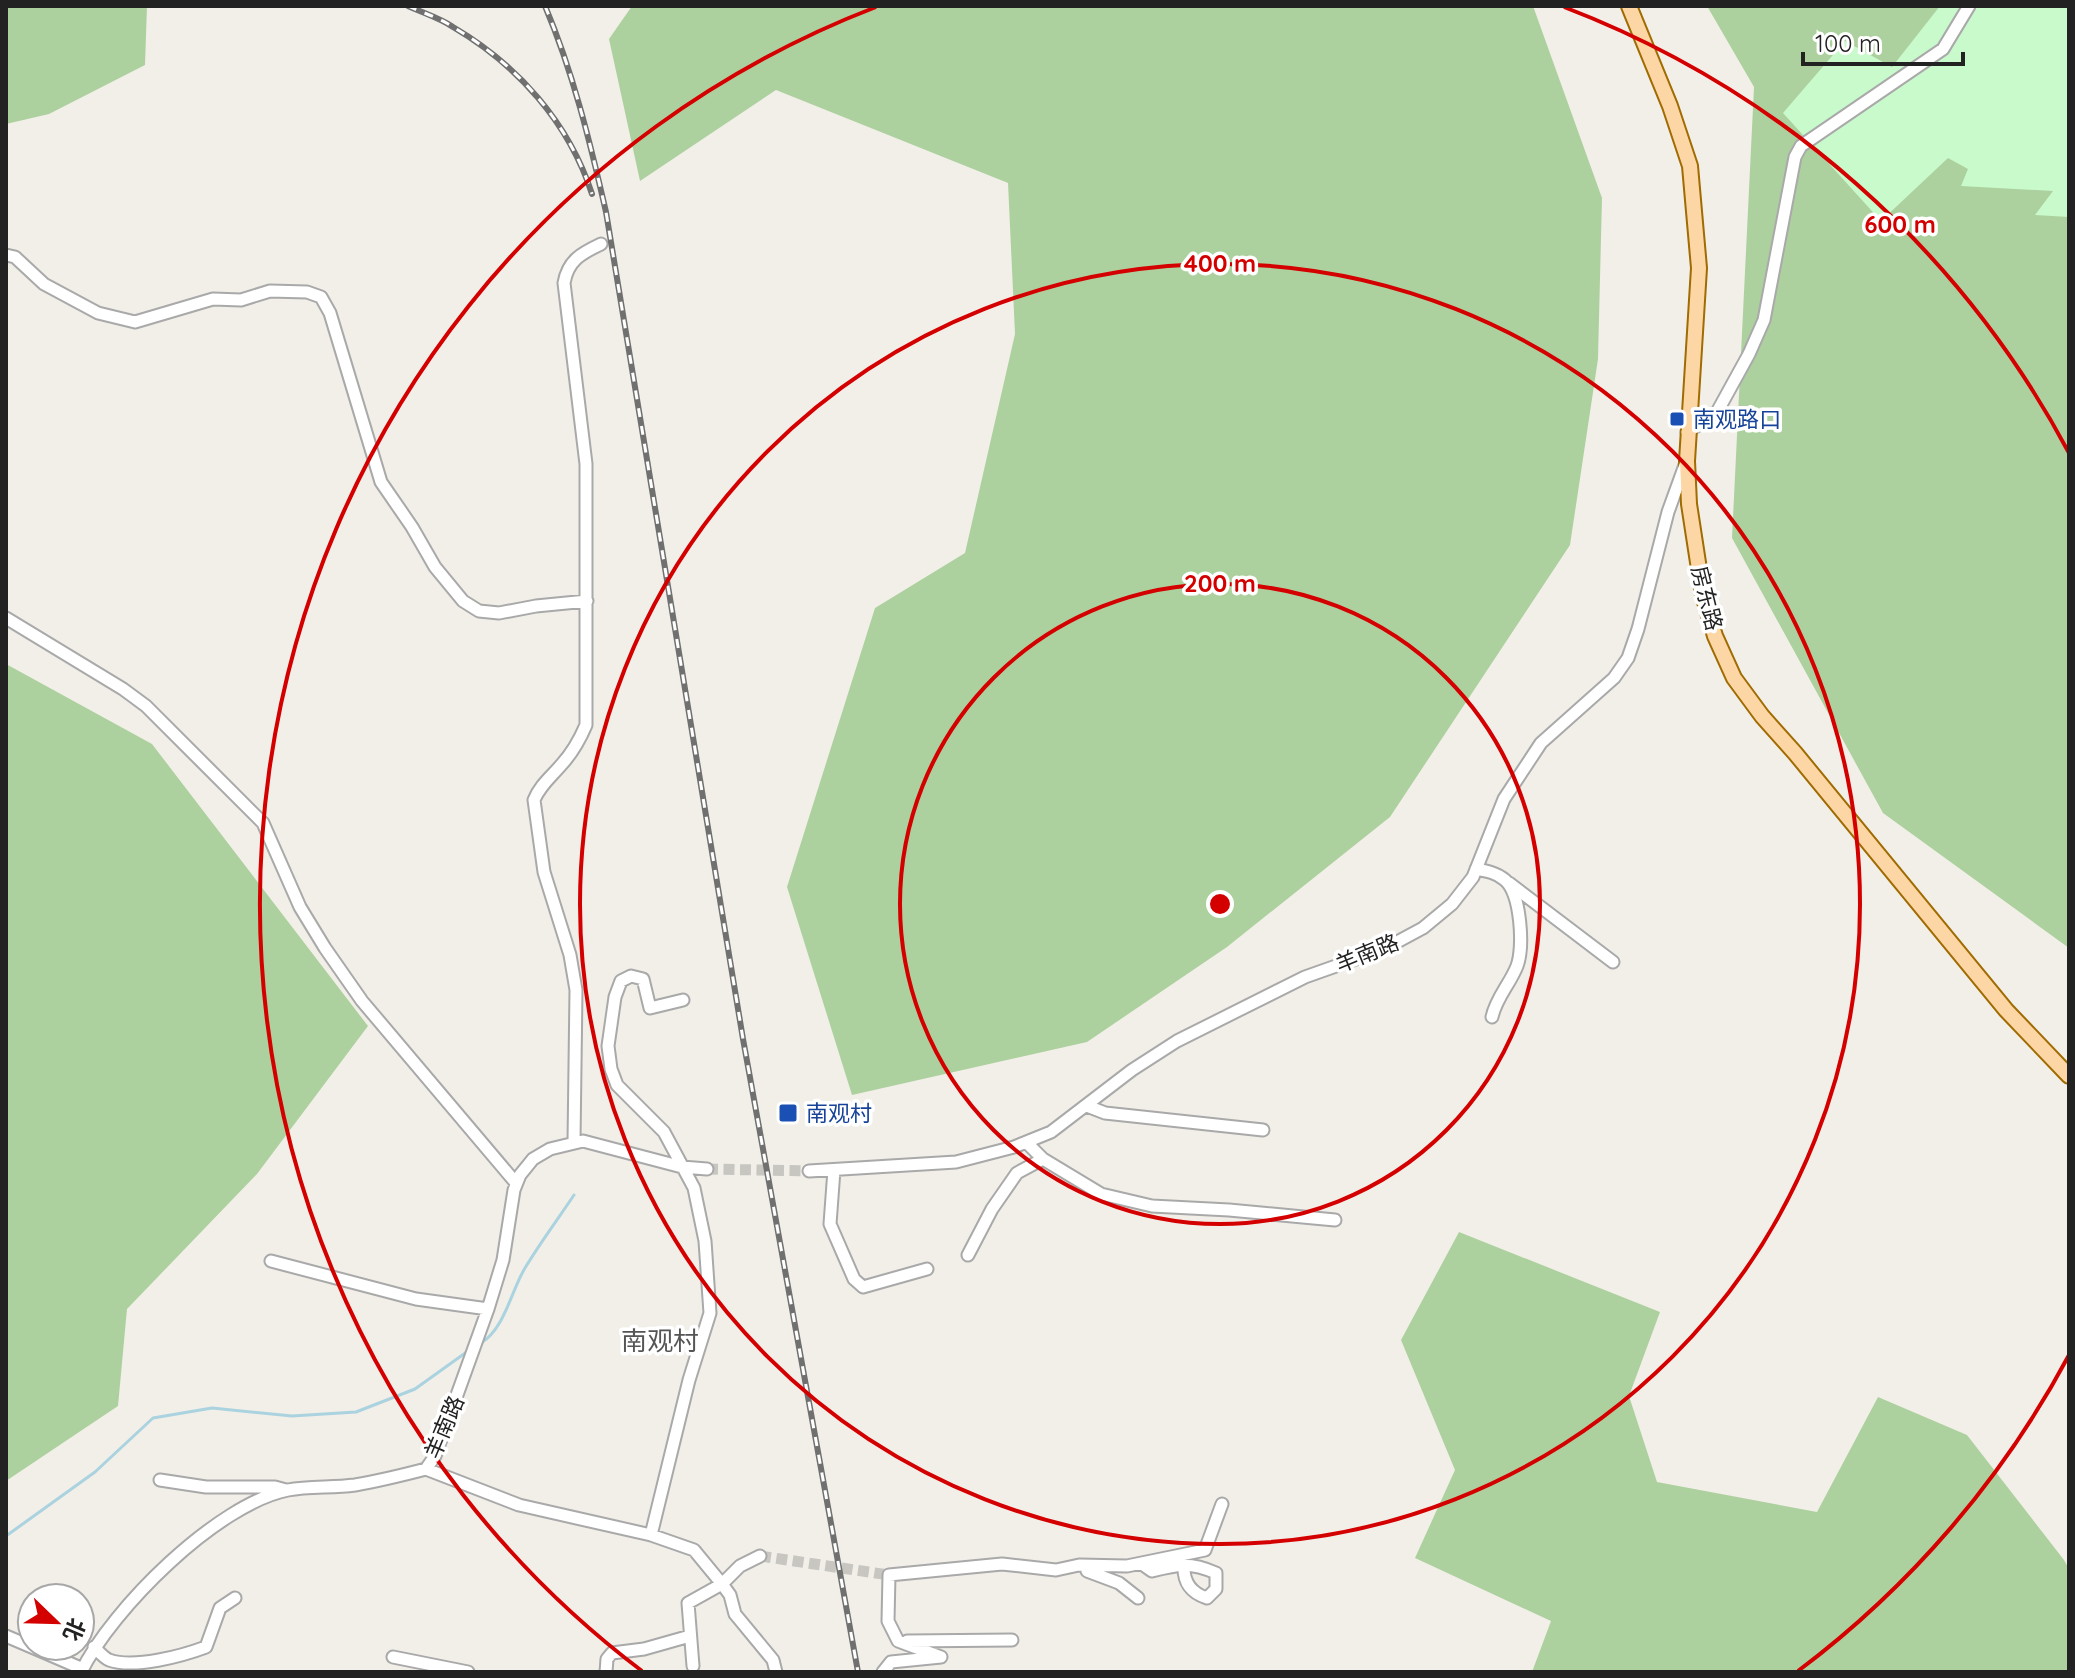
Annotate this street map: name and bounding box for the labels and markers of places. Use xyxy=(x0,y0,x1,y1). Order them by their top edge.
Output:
place label: 南观路口 xyxy=(1693,405,1781,433)
marker: 南观路口 xyxy=(1668,410,1686,428)
centre of rings xyxy=(1206,890,1234,918)
place label: 南观村 xyxy=(806,1099,872,1127)
marker: 南观村 xyxy=(777,1102,799,1124)

